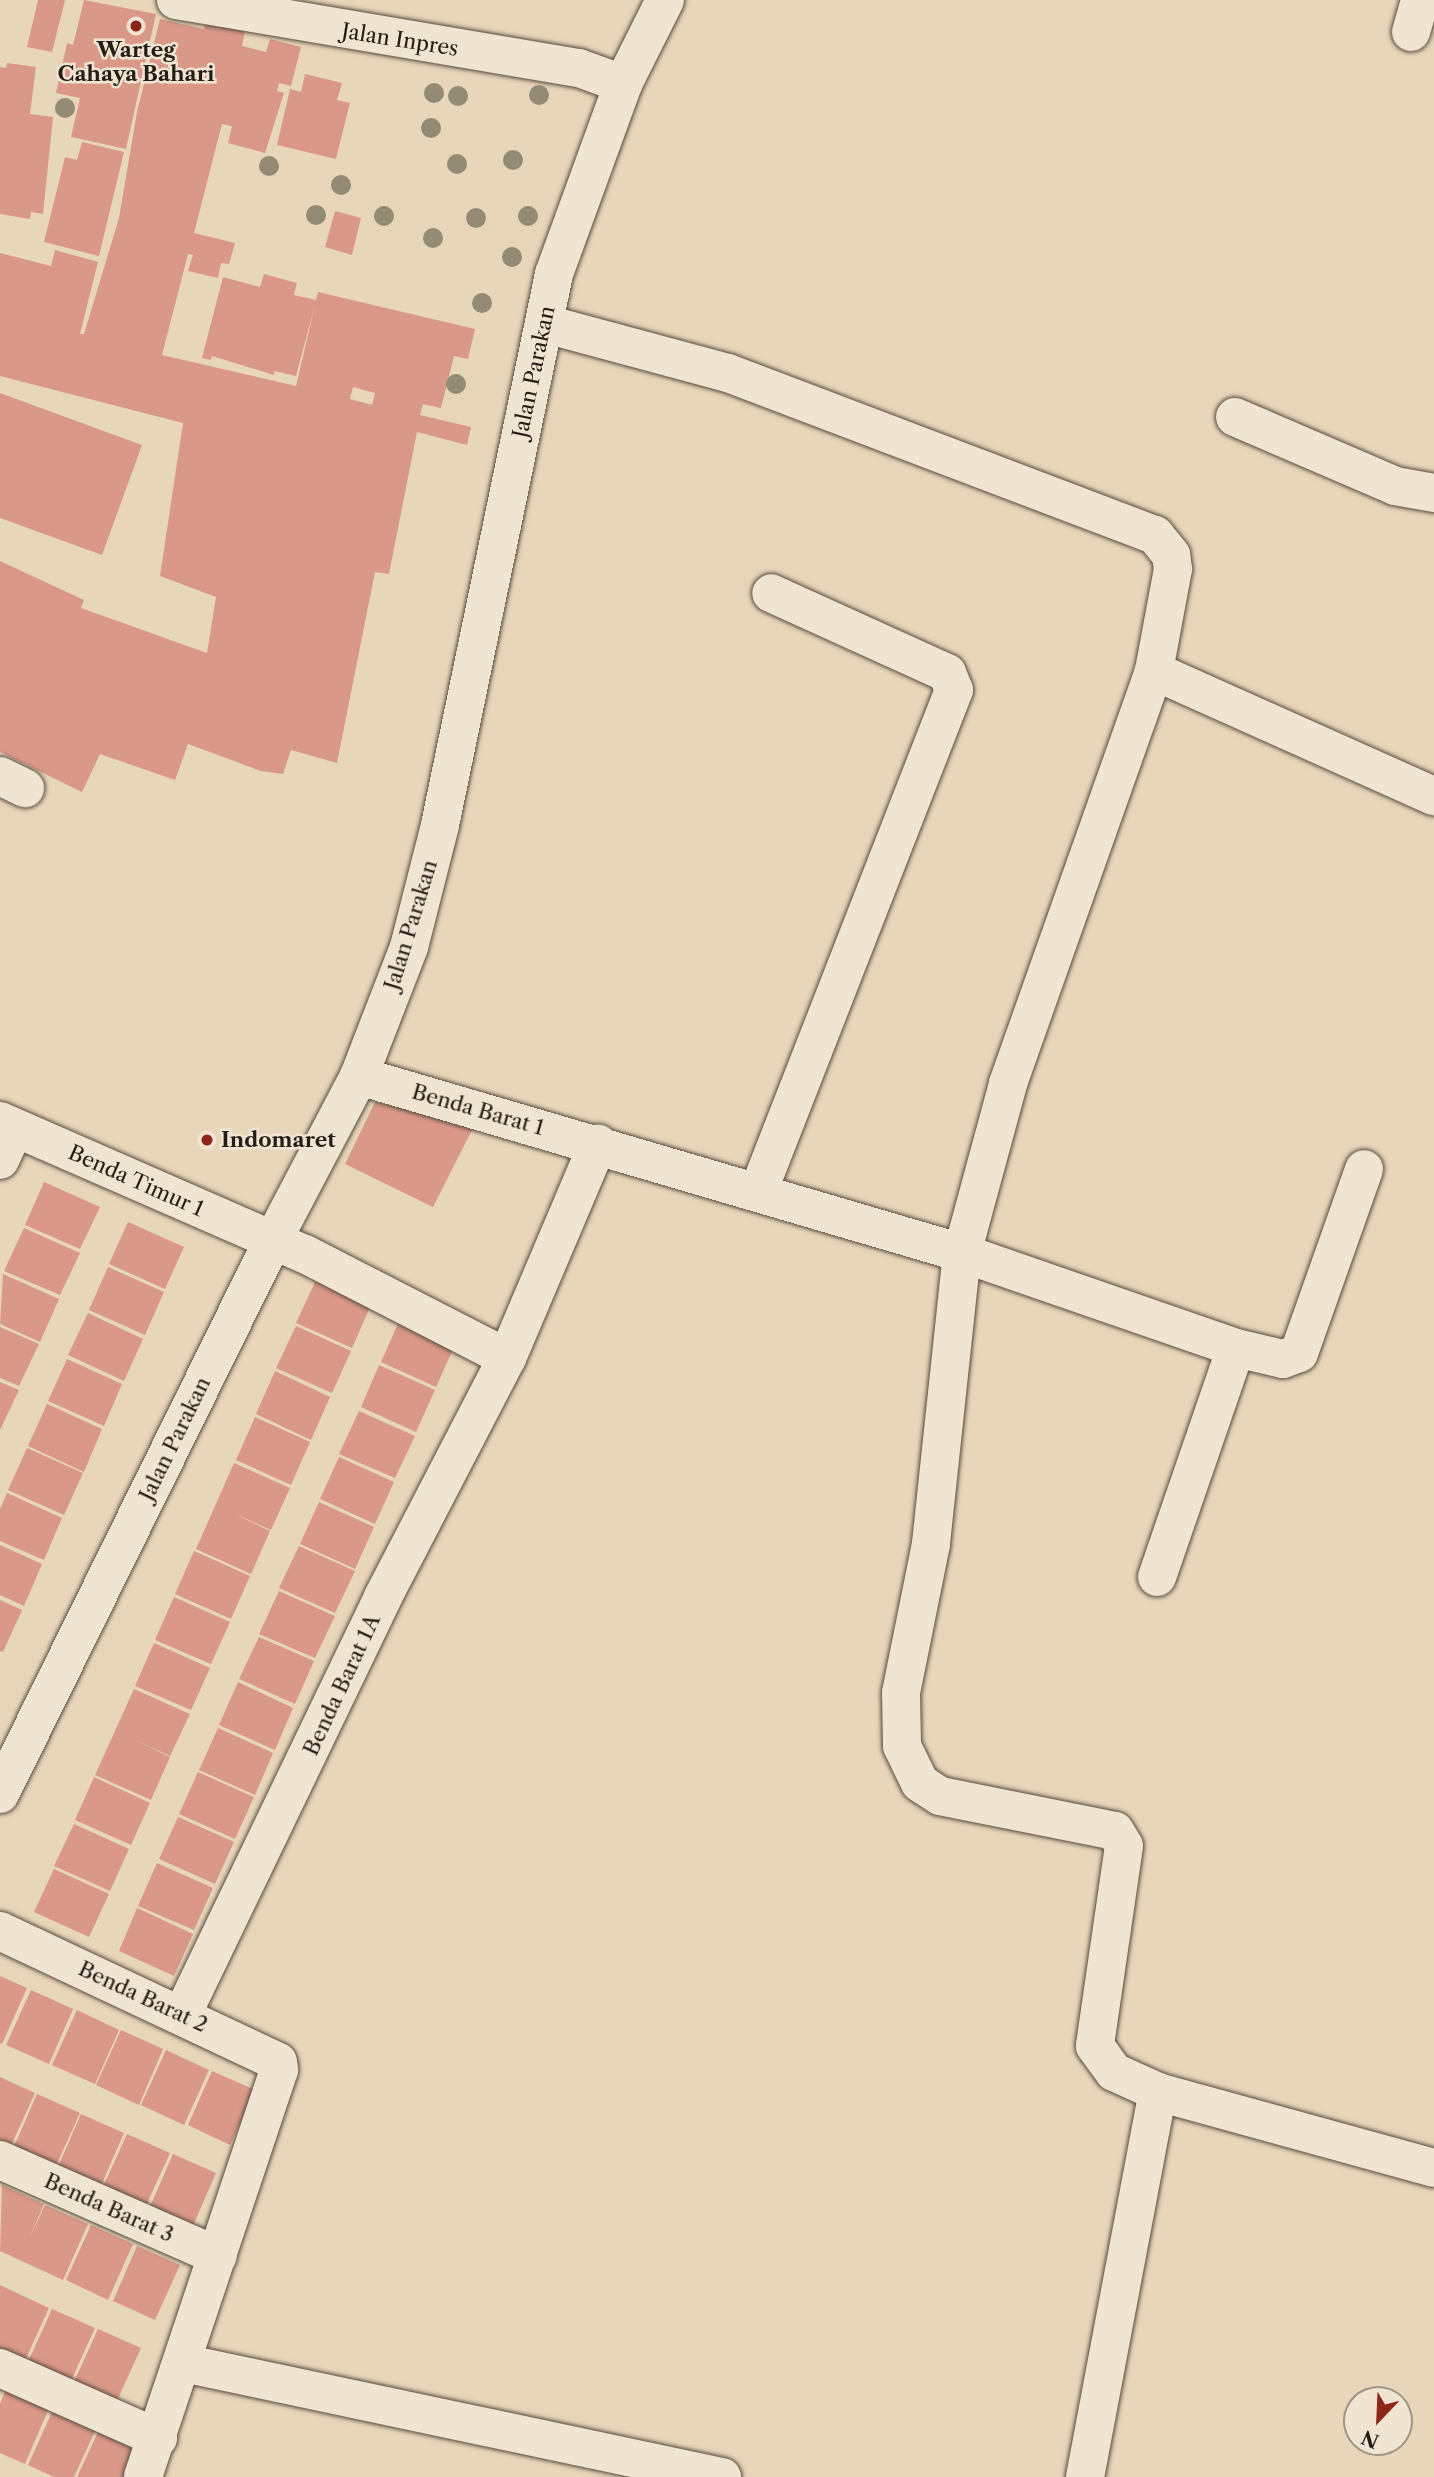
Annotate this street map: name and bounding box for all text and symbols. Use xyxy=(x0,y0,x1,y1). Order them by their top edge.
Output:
marker: Warteg Cahaya Bahari xyxy=(128,18,144,34)
street label: Jalan Inpres xyxy=(340,18,460,62)
place label: Warteg Cahaya Bahari xyxy=(57,37,215,87)
street label: Jalan Parakan xyxy=(508,304,560,440)
street label: Jalan Parakan xyxy=(379,857,443,993)
street label: Benda Barat 1 xyxy=(409,1079,547,1141)
place label: Indomaret xyxy=(221,1127,336,1153)
marker: Indomaret xyxy=(199,1132,215,1148)
street label: Benda Timur 1 xyxy=(64,1140,208,1222)
street label: Jalan Parakan xyxy=(134,1373,216,1505)
street label: Benda Barat 1A xyxy=(298,1610,386,1760)
street label: Benda Barat 2 xyxy=(74,1956,212,2038)
street label: Benda Barat 3 xyxy=(40,2168,178,2248)
north arrow xyxy=(1343,2386,1413,2456)
text: N xyxy=(1358,2425,1382,2453)

